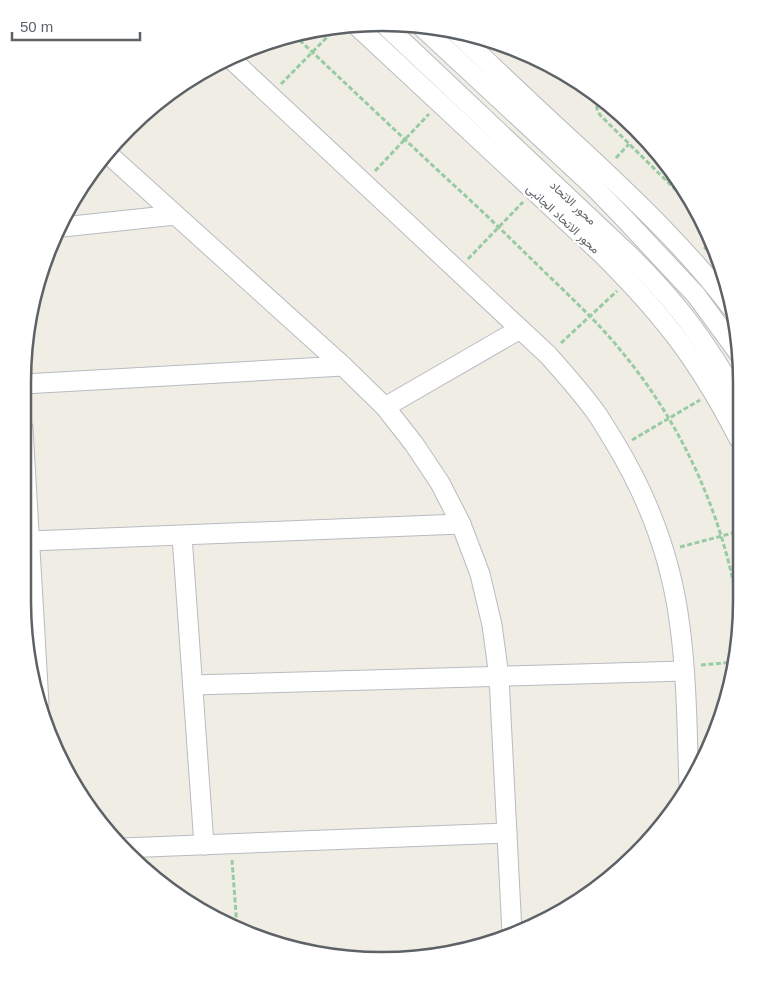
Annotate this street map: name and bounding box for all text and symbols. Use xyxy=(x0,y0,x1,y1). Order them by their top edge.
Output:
scale bar xyxy=(12,10,140,42)
text: 50 m xyxy=(20,18,53,35)
street label: محور الاتحاد xyxy=(546,178,599,229)
street label: محور الاتحاد الجانبى xyxy=(523,181,603,257)

